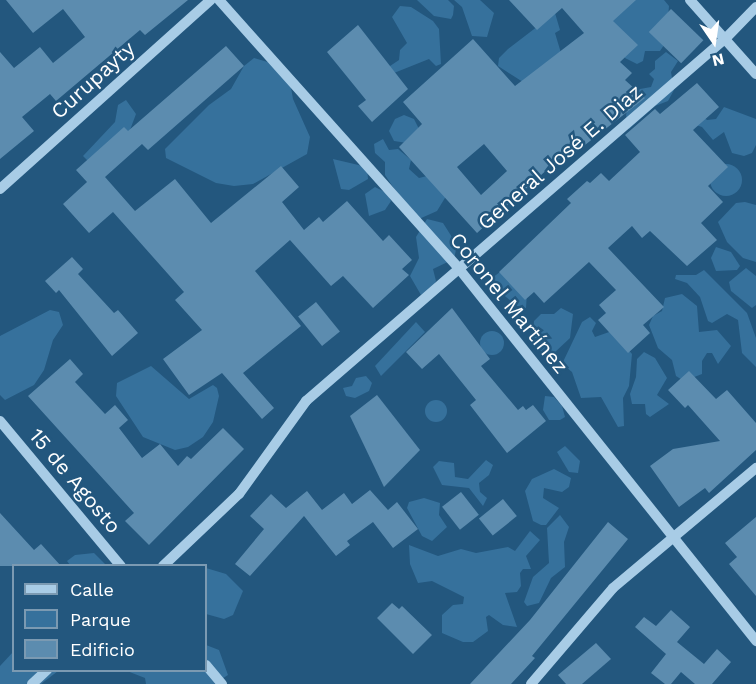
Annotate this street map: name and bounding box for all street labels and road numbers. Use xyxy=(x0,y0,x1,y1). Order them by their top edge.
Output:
street label: Curupayty xyxy=(46,36,140,124)
street label: General José E. Diaz xyxy=(472,78,648,236)
street label: Coronel Martínez xyxy=(444,227,574,379)
street label: 15 de Agosto xyxy=(24,423,126,539)

